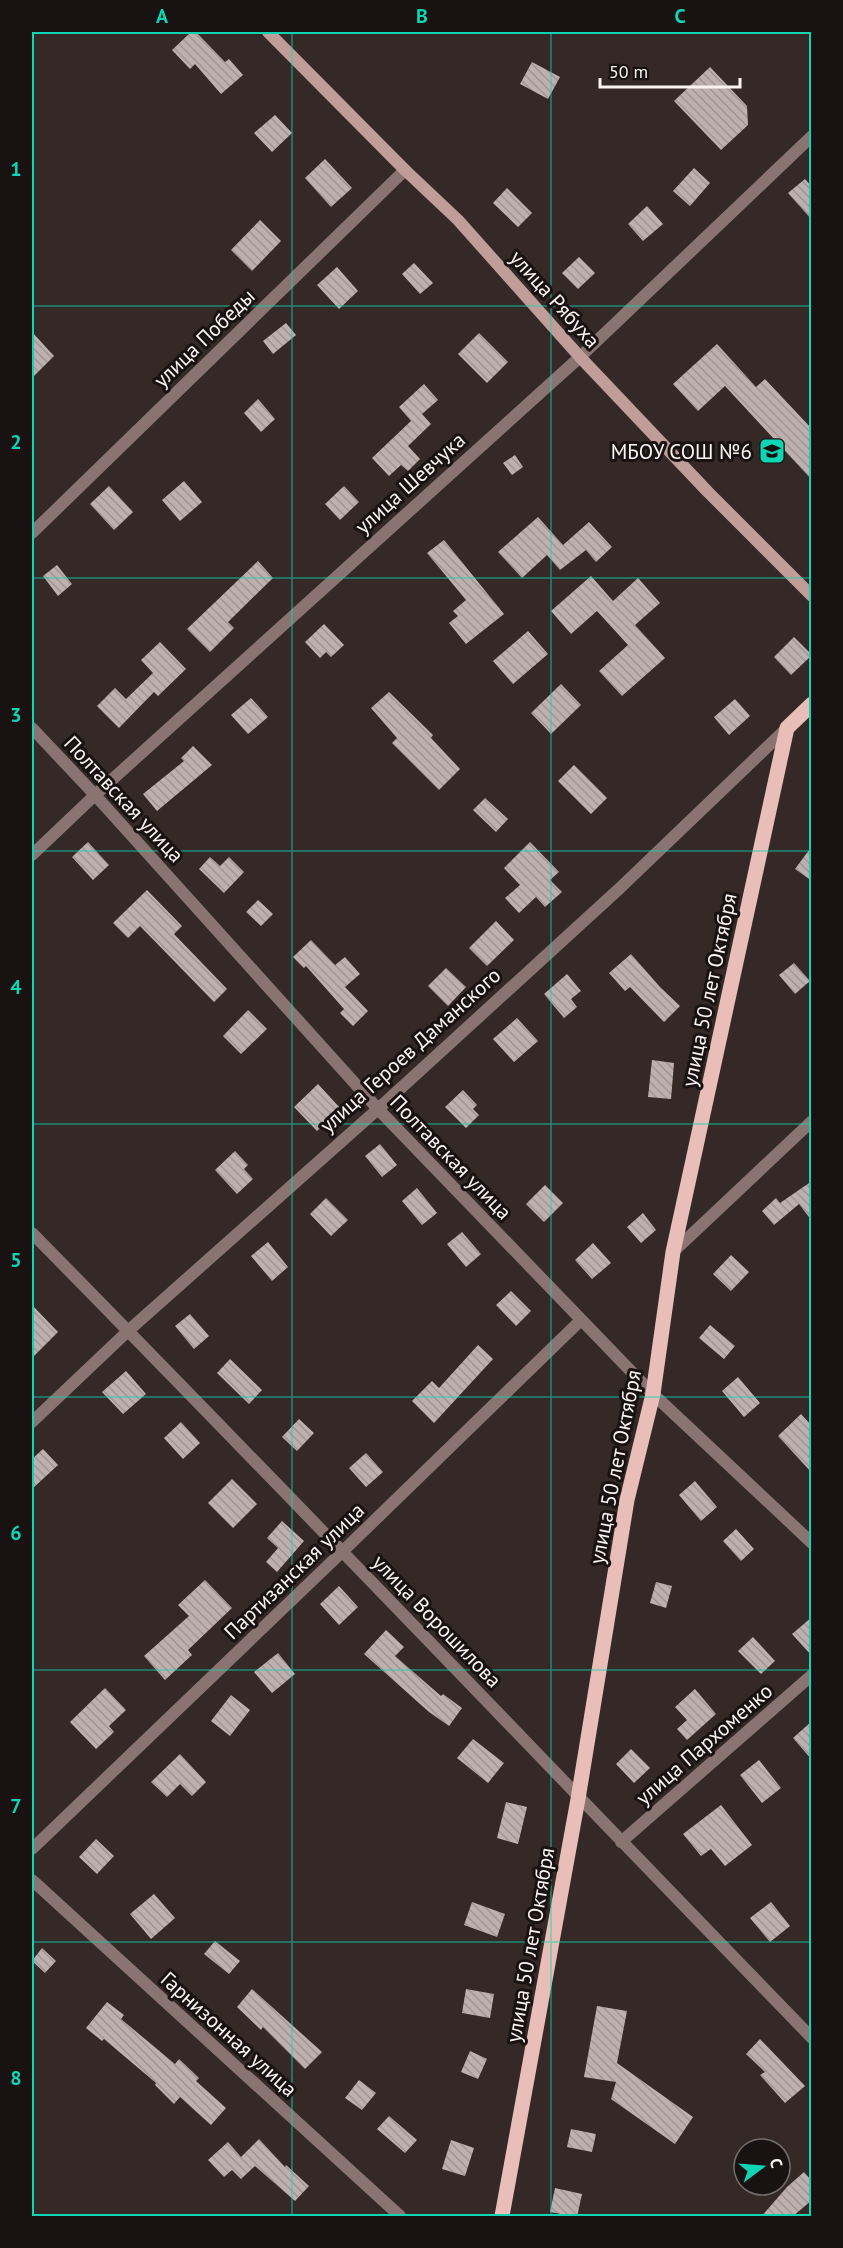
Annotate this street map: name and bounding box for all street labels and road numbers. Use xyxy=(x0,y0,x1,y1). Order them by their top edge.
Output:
street label: улица Рябуха xyxy=(504,245,606,353)
street label: улица Победы xyxy=(148,283,260,393)
street label: улица Шевчука xyxy=(349,426,471,540)
street label: Полтавская улица xyxy=(58,730,190,868)
street label: улица 50 лет Октября xyxy=(675,891,743,1089)
street label: улица Героев Даманского xyxy=(314,962,506,1138)
street label: Полтавская улица xyxy=(384,1089,518,1225)
street label: улица 50 лет Октября xyxy=(583,1368,647,1566)
street label: Партизанская улица xyxy=(218,1497,370,1645)
street label: улица Ворошилова xyxy=(367,1549,507,1693)
street label: улица Пархоменко xyxy=(630,1677,778,1811)
street label: улица 50 лет Октября xyxy=(500,1845,560,2045)
street label: Гарнизонная улица xyxy=(155,1966,303,2102)

